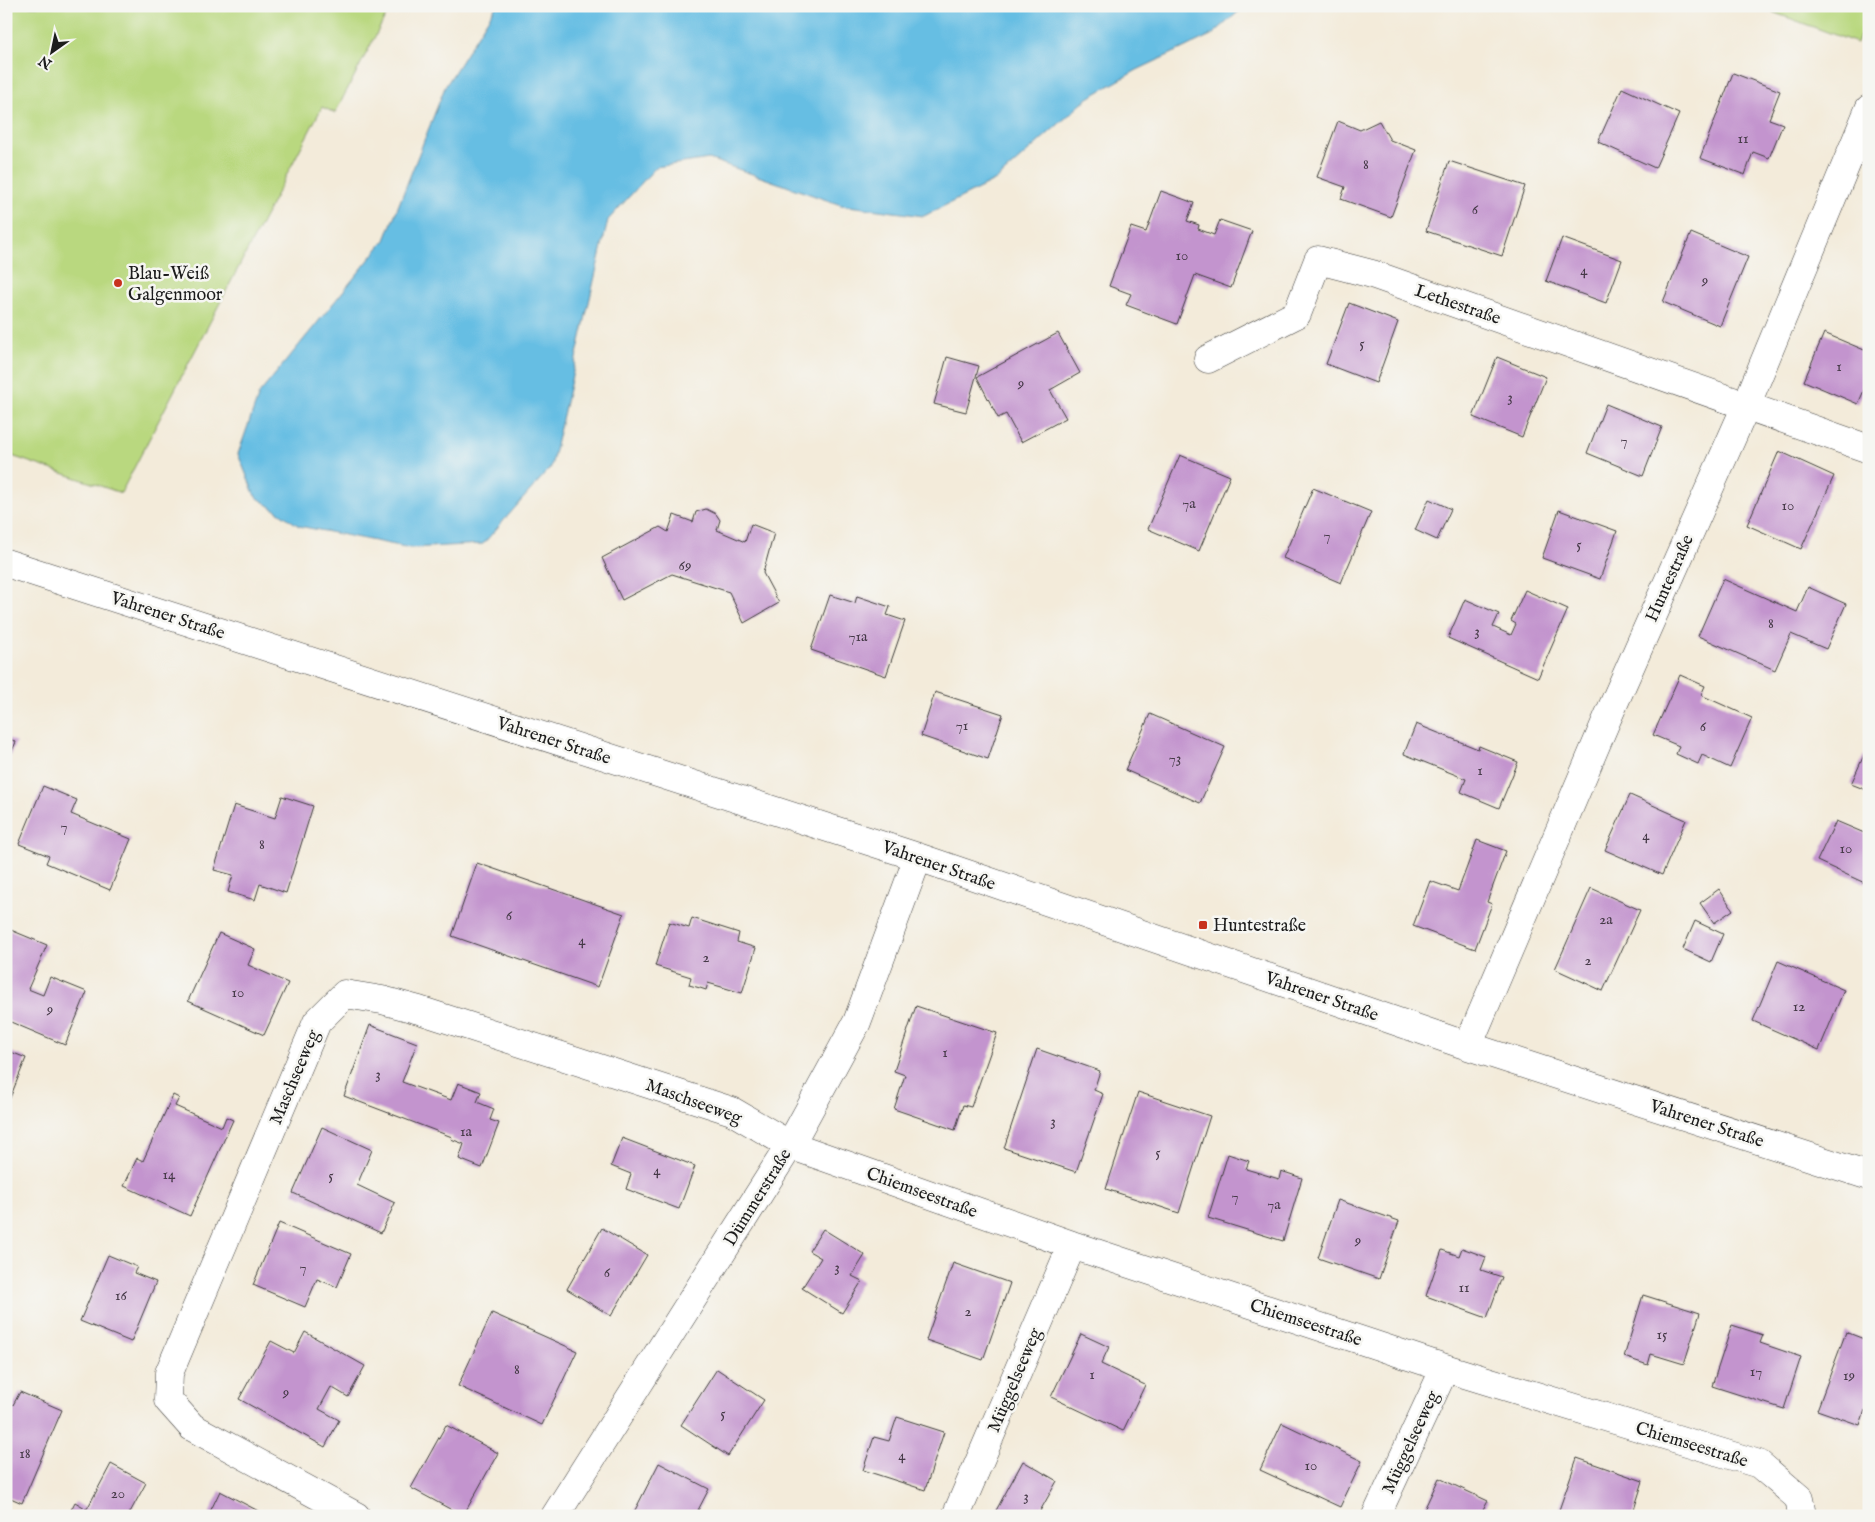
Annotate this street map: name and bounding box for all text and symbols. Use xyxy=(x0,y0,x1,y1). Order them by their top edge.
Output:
north arrow xyxy=(28,28,78,78)
text: N xyxy=(35,51,56,73)
house number: 11 xyxy=(1737,129,1749,148)
house number: 8 xyxy=(1363,155,1369,174)
house number: 6 xyxy=(1472,200,1479,219)
house number: 10 xyxy=(1176,246,1188,265)
house number: 4 xyxy=(1580,261,1588,280)
place label: Blau-Weiß Galgenmoor xyxy=(128,263,223,307)
house number: 9 xyxy=(1701,271,1708,290)
marker: Blau-Weiß Galgenmoor xyxy=(112,277,124,289)
street label: Lethestraße xyxy=(1411,280,1504,331)
house number: 5 xyxy=(1359,334,1365,353)
house number: 1 xyxy=(1836,357,1842,376)
house number: 9 xyxy=(1017,374,1024,393)
house number: 3 xyxy=(1507,388,1513,407)
house number: 7 xyxy=(1620,431,1628,450)
house number: 7a xyxy=(1182,494,1196,513)
house number: 10 xyxy=(1782,496,1794,515)
house number: 7 xyxy=(1323,526,1331,545)
street label: Huntestraße xyxy=(1641,531,1700,626)
house number: 5 xyxy=(1576,535,1582,554)
house number: 69 xyxy=(679,556,691,575)
street label: Vahrener Straße xyxy=(107,587,227,646)
house number: 8 xyxy=(1768,614,1774,633)
house number: 3 xyxy=(1474,622,1480,641)
house number: 71a xyxy=(848,627,868,646)
street label: Vahrener Straße xyxy=(493,712,613,771)
house number: 71 xyxy=(956,716,968,735)
house number: 6 xyxy=(1700,717,1707,736)
house number: 73 xyxy=(1169,749,1181,768)
house number: 1 xyxy=(1477,761,1483,780)
house number: 7 xyxy=(60,817,68,836)
house number: 4 xyxy=(1642,826,1650,845)
house number: 8 xyxy=(259,835,265,854)
street label: Vahrener Straße xyxy=(878,836,998,897)
house number: 10 xyxy=(1840,839,1852,858)
house number: 6 xyxy=(506,906,513,925)
house number: 2a xyxy=(1599,910,1613,929)
place label: Huntestraße xyxy=(1213,915,1306,938)
marker: Huntestraße xyxy=(1197,919,1209,931)
house number: 4 xyxy=(578,931,586,950)
house number: 2 xyxy=(702,948,710,967)
house number: 2 xyxy=(1584,951,1592,970)
street label: Vahrener Straße xyxy=(1261,967,1381,1028)
house number: 10 xyxy=(232,983,244,1002)
house number: 12 xyxy=(1793,997,1805,1016)
house number: 9 xyxy=(46,1000,53,1019)
street label: Maschseeweg xyxy=(265,1026,326,1129)
house number: 1 xyxy=(942,1043,948,1062)
house number: 3 xyxy=(375,1065,381,1084)
street label: Maschseeweg xyxy=(642,1074,745,1131)
street label: Vahrener Straße xyxy=(1646,1095,1766,1154)
house number: 3 xyxy=(1050,1112,1056,1131)
house number: 1a xyxy=(460,1122,473,1141)
house number: 5 xyxy=(1155,1143,1161,1162)
street label: Dümmerstraße xyxy=(719,1145,797,1251)
house number: 4 xyxy=(653,1161,661,1180)
street label: Chiemseestraße xyxy=(863,1163,980,1224)
house number: 14 xyxy=(163,1165,176,1184)
house number: 5 xyxy=(328,1166,334,1185)
house number: 7 xyxy=(1231,1187,1239,1206)
house number: 7a xyxy=(1267,1195,1281,1214)
house number: 9 xyxy=(1354,1231,1361,1250)
house number: 7 xyxy=(299,1258,307,1277)
house number: 3 xyxy=(834,1258,840,1277)
house number: 6 xyxy=(604,1263,611,1282)
house number: 11 xyxy=(1458,1278,1470,1297)
house number: 16 xyxy=(115,1286,128,1305)
street label: Chiemseestraße xyxy=(1247,1294,1365,1352)
house number: 2 xyxy=(964,1302,972,1321)
street label: Müggelseeweg xyxy=(983,1325,1048,1436)
house number: 15 xyxy=(1656,1325,1668,1344)
house number: 8 xyxy=(514,1360,520,1379)
house number: 17 xyxy=(1750,1362,1762,1381)
house number: 1 xyxy=(1089,1365,1095,1384)
house number: 19 xyxy=(1843,1366,1855,1385)
house number: 9 xyxy=(282,1383,289,1402)
street label: Müggelseeweg xyxy=(1377,1387,1445,1498)
house number: 5 xyxy=(720,1404,726,1423)
street label: Chiemseestraße xyxy=(1632,1417,1751,1473)
house number: 18 xyxy=(19,1444,31,1463)
house number: 4 xyxy=(898,1446,906,1465)
house number: 10 xyxy=(1305,1456,1317,1475)
house number: 20 xyxy=(111,1484,125,1503)
house number: 3 xyxy=(1023,1487,1029,1506)

